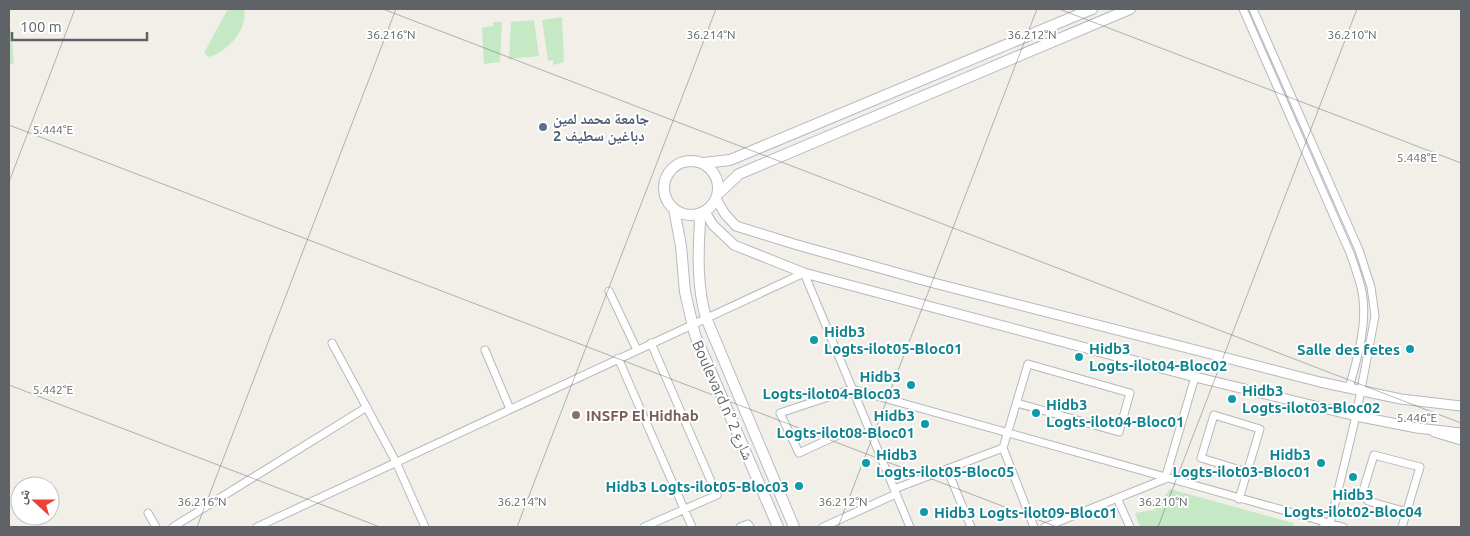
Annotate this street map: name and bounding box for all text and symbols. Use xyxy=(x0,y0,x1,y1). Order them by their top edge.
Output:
scale bar xyxy=(12,10,148,42)
text: 100 m xyxy=(20,18,62,35)
text: 36.216°N xyxy=(366,28,416,41)
text: 36.214°N xyxy=(686,28,736,41)
text: 36.212°N xyxy=(1007,28,1057,41)
text: 36.210°N xyxy=(1327,28,1377,41)
place label: جامعة محمد لمين دباغين سطيف 2 xyxy=(553,110,649,145)
marker: جامعة محمد لمين دباغين سطيف 2 xyxy=(537,121,549,133)
text: 5.444°E xyxy=(33,123,74,136)
text: 5.448°E xyxy=(1397,151,1438,164)
place label: Hidb3 Logts-ilot05-Bloc01 xyxy=(824,323,962,357)
marker: Hidb3 Logts-ilot05-Bloc01 xyxy=(808,334,820,346)
street label: Boulevard n° شارع 2 xyxy=(687,338,757,463)
place label: Hidb3 Logts-ilot04-Bloc02 xyxy=(1089,340,1227,374)
place label: Salle des fetes xyxy=(1297,341,1400,358)
marker: Salle des fetes xyxy=(1404,343,1416,355)
marker: Hidb3 Logts-ilot04-Bloc02 xyxy=(1073,351,1085,363)
place label: Hidb3 Logts-ilot04-Bloc03 xyxy=(763,368,901,402)
marker: Hidb3 Logts-ilot04-Bloc03 xyxy=(905,379,917,391)
place label: Hidb3 Logts-ilot03-Bloc02 xyxy=(1242,382,1380,416)
text: 5.442°E xyxy=(33,383,74,396)
marker: Hidb3 Logts-ilot03-Bloc02 xyxy=(1226,393,1238,405)
place label: Hidb3 Logts-ilot04-Bloc01 xyxy=(1046,396,1184,430)
place label: INSFP El Hidhab xyxy=(586,407,699,424)
place label: Hidb3 Logts-ilot08-Bloc01 xyxy=(777,407,915,441)
marker: Hidb3 Logts-ilot04-Bloc01 xyxy=(1030,407,1042,419)
marker: INSFP El Hidhab xyxy=(570,409,582,421)
text: 5.446°E xyxy=(1397,411,1438,424)
marker: Hidb3 Logts-ilot08-Bloc01 xyxy=(919,418,931,430)
place label: Hidb3 Logts-ilot05-Bloc05 xyxy=(876,446,1014,480)
place label: Hidb3 Logts-ilot03-Bloc01 xyxy=(1173,446,1311,480)
marker: Hidb3 Logts-ilot05-Bloc05 xyxy=(860,457,872,469)
marker: Hidb3 Logts-ilot03-Bloc01 xyxy=(1315,457,1327,469)
marker: Hidb3 Logts-ilot02-Bloc04 xyxy=(1347,471,1359,483)
north arrow xyxy=(10,476,60,526)
place label: Hidb3 Logts-ilot05-Bloc03 xyxy=(606,478,789,495)
marker: Hidb3 Logts-ilot05-Bloc03 xyxy=(793,480,805,492)
text: ش xyxy=(13,486,34,507)
place label: Hidb3 Logts-ilot02-Bloc04 xyxy=(1284,486,1422,520)
text: 36.216°N xyxy=(177,495,227,508)
text: 36.214°N xyxy=(497,495,547,508)
text: 36.212°N xyxy=(818,495,868,508)
text: 36.210°N xyxy=(1138,495,1188,508)
place label: Hidb3 Logts-ilot09-Bloc01 xyxy=(934,504,1117,521)
marker: Hidb3 Logts-ilot09-Bloc01 xyxy=(918,506,930,518)

